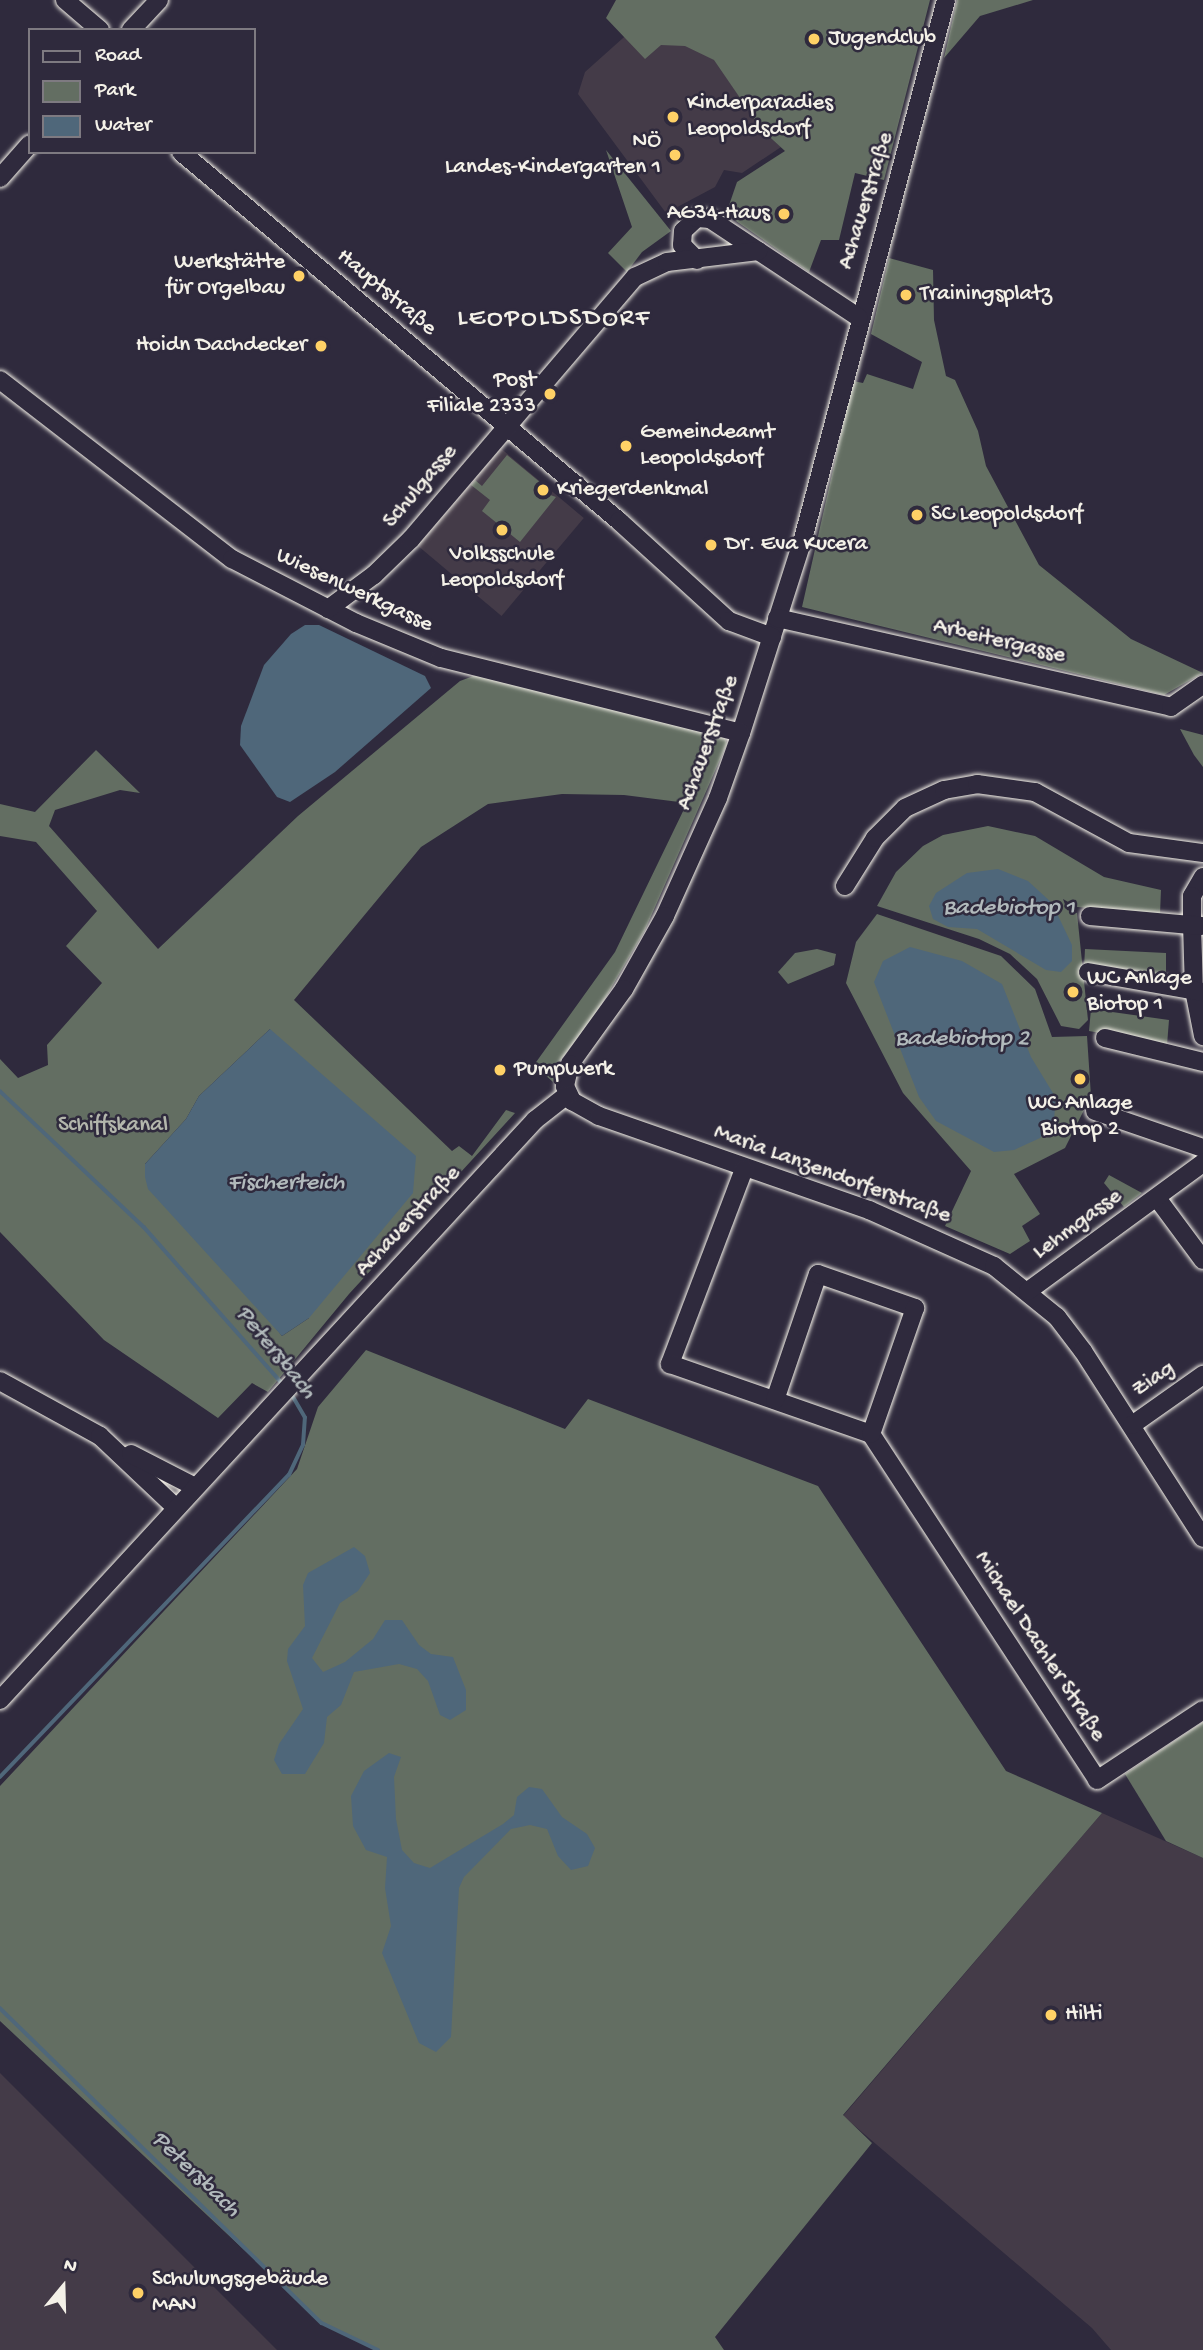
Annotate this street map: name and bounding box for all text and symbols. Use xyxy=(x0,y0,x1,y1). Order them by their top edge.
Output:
place label: Jugendclub xyxy=(828,25,936,53)
legend xyxy=(28,28,256,154)
marker: Jugendclub xyxy=(806,31,822,47)
text: Road xyxy=(95,44,141,69)
text: Park xyxy=(95,79,135,104)
place label: Kinderparadies Leopoldsdorf xyxy=(687,90,833,144)
marker: Kinderparadies Leopoldsdorf xyxy=(665,109,681,125)
text: Water xyxy=(95,114,151,139)
place label: NÖ Landes-Kindergarten 1 xyxy=(445,128,661,182)
street label: Achauerstraße xyxy=(833,129,901,273)
marker: NÖ Landes-Kindergarten 1 xyxy=(667,147,683,163)
place label: AG34-Haus xyxy=(667,200,770,228)
marker: AG34-Haus xyxy=(776,206,792,222)
street label: Hauptstraße xyxy=(330,243,442,343)
place label: Werkstätte für Orgelbau xyxy=(166,249,285,303)
marker: Werkstätte für Orgelbau xyxy=(291,268,307,284)
place label: Trainingsplatz xyxy=(920,281,1052,309)
marker: Trainingsplatz xyxy=(898,287,914,303)
district label: LEOPOLDSDORF xyxy=(459,304,649,336)
place label: Hoidn Dachdecker xyxy=(136,332,307,360)
marker: Hoidn Dachdecker xyxy=(313,338,329,354)
place label: Post Filiale 2333 xyxy=(427,367,536,421)
marker: Post Filiale 2333 xyxy=(542,386,558,402)
place label: Gemeindeamt Leopoldsdorf xyxy=(640,419,774,473)
marker: Gemeindeamt Leopoldsdorf xyxy=(618,438,634,454)
street label: Schulgasse xyxy=(378,439,464,535)
place label: Kriegerdenkmal xyxy=(557,476,708,504)
marker: Kriegerdenkmal xyxy=(535,482,551,498)
place label: SC Leopoldsdorf xyxy=(931,501,1083,529)
marker: SC Leopoldsdorf xyxy=(909,507,925,523)
marker: Volksschule Leopoldsdorf xyxy=(494,522,510,538)
place label: Dr. Eva Kucera xyxy=(725,531,868,559)
marker: Dr. Eva Kucera xyxy=(703,537,719,553)
place label: Volksschule Leopoldsdorf xyxy=(440,541,564,595)
street label: Wiesenwerkgasse xyxy=(271,542,437,640)
street label: Arbeitergasse xyxy=(930,613,1068,671)
street label: Achauerstraße xyxy=(672,672,746,814)
water label: Badebiotop 1 xyxy=(943,895,1075,923)
place label: WC Anlage Biotop 1 xyxy=(1087,965,1192,1019)
marker: WC Anlage Biotop 1 xyxy=(1065,984,1081,1000)
water label: Badebiotop 2 xyxy=(895,1026,1029,1054)
place label: Pumpwerk xyxy=(514,1056,613,1084)
marker: Pumpwerk xyxy=(492,1062,508,1078)
marker: WC Anlage Biotop 2 xyxy=(1072,1071,1088,1087)
place label: WC Anlage Biotop 2 xyxy=(1028,1090,1132,1144)
park label: Schiffskanal xyxy=(58,1112,168,1140)
street label: Maria Lanzendorferstraße xyxy=(710,1119,954,1231)
street label: Achauerstraße xyxy=(351,1161,467,1283)
water label: Fischerteich xyxy=(228,1170,344,1198)
street label: Lehmgasse xyxy=(1028,1183,1128,1267)
water label: Petersbach xyxy=(229,1300,321,1406)
street label: Ziag xyxy=(1127,1356,1181,1404)
street label: Michael Dachler Straße xyxy=(967,1547,1111,1747)
place label: Hilti xyxy=(1065,2001,1103,2029)
marker: Hilti xyxy=(1043,2007,1059,2023)
water label: Petersbach xyxy=(145,2126,245,2224)
north arrow xyxy=(28,2252,98,2322)
text: N xyxy=(60,2254,80,2280)
place label: Schulungsgebäude MAN xyxy=(152,2266,328,2320)
marker: Schulungsgebäude MAN xyxy=(130,2285,146,2301)

